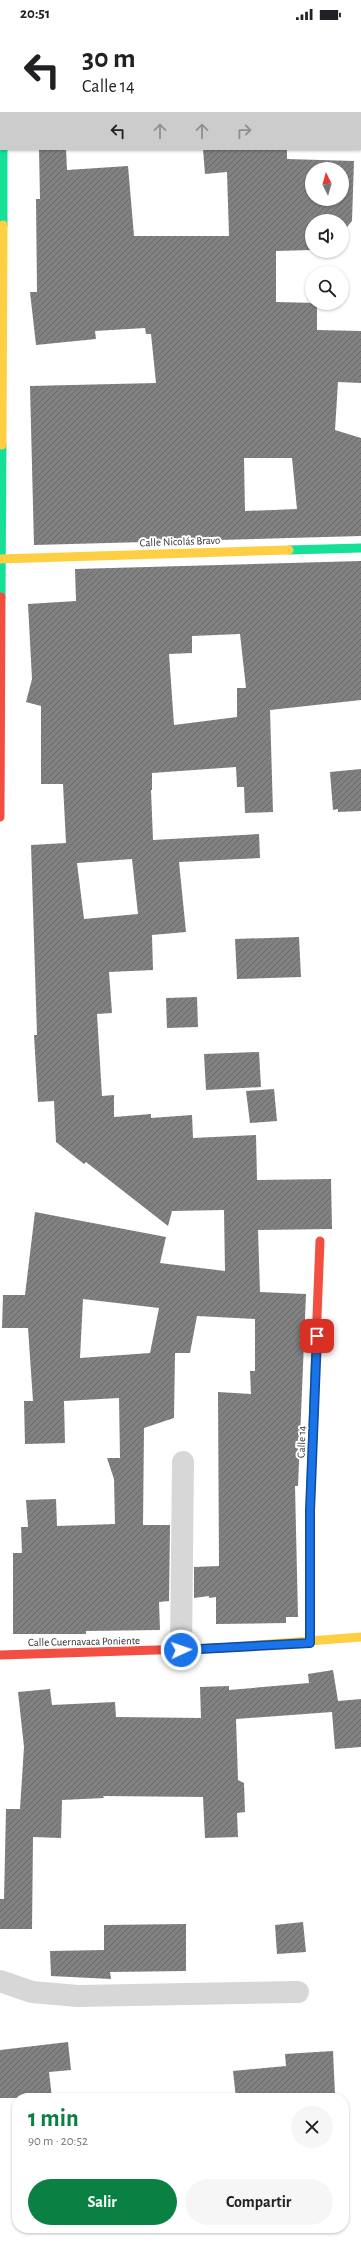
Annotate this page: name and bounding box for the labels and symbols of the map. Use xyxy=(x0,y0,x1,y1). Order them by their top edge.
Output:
north arrow xyxy=(305,162,349,206)
street label: Calle Nicolás Bravo xyxy=(139,535,221,548)
pin xyxy=(300,1319,334,1353)
street label: Calle 14 xyxy=(295,1426,308,1458)
position arrow xyxy=(160,1629,202,1671)
street label: Calle Cuernavaca Poniente xyxy=(28,1635,140,1648)

